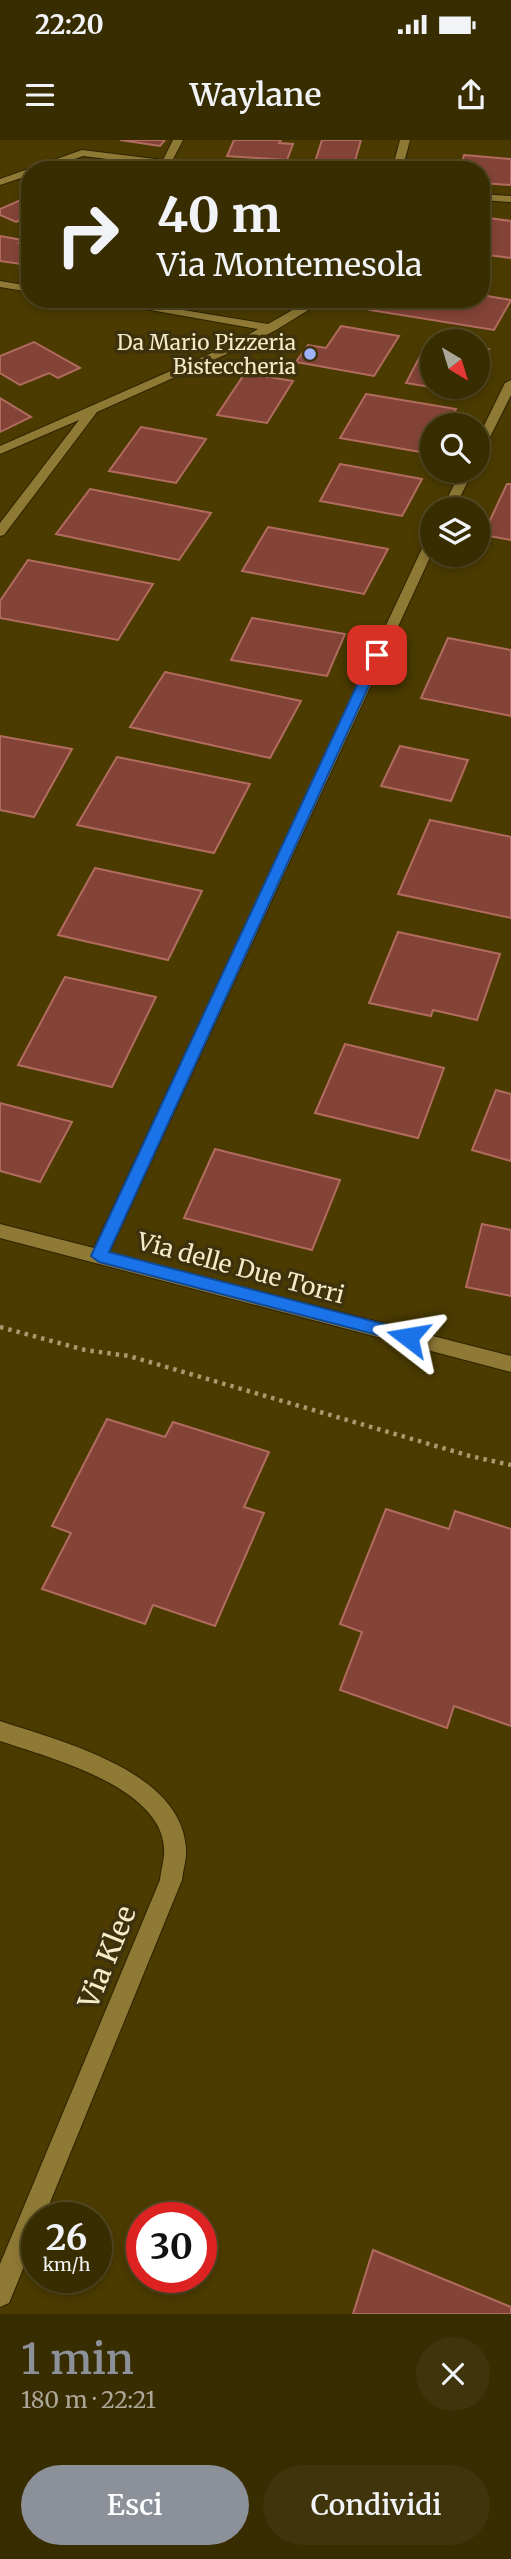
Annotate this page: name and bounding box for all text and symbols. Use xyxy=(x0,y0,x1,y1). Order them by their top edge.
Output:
text: 22:20 xyxy=(35,8,104,41)
text: Waylane xyxy=(190,75,321,115)
icon: menu xyxy=(21,76,59,114)
icon: share xyxy=(452,76,490,114)
text: 40 m xyxy=(157,184,281,245)
icon: right xyxy=(42,189,133,280)
text: Via Montemesola xyxy=(157,245,422,285)
place label: Da Mario Pizzeria Bisteccheria xyxy=(117,329,296,380)
north arrow xyxy=(420,329,490,399)
map controls xyxy=(420,329,490,567)
marker: Da Mario Pizzeria Bisteccheria xyxy=(302,346,318,362)
button: search xyxy=(420,413,490,483)
button: layers xyxy=(420,497,490,567)
pin xyxy=(347,625,407,685)
icon: arrive xyxy=(358,636,396,674)
street label: Via delle Due Torri xyxy=(133,1225,348,1311)
position arrow xyxy=(371,1300,445,1374)
street label: Via Klee xyxy=(70,1900,144,2015)
speed limit sign: 30 xyxy=(126,2202,217,2293)
text: 26 xyxy=(46,2216,87,2260)
text: km/h xyxy=(43,2253,90,2276)
text: 1 min xyxy=(21,2333,134,2385)
button: close xyxy=(416,2337,490,2411)
text: 180 m · 22:21 xyxy=(21,2385,156,2414)
button: Esci xyxy=(21,2465,249,2545)
button: Condividi xyxy=(263,2465,490,2545)

